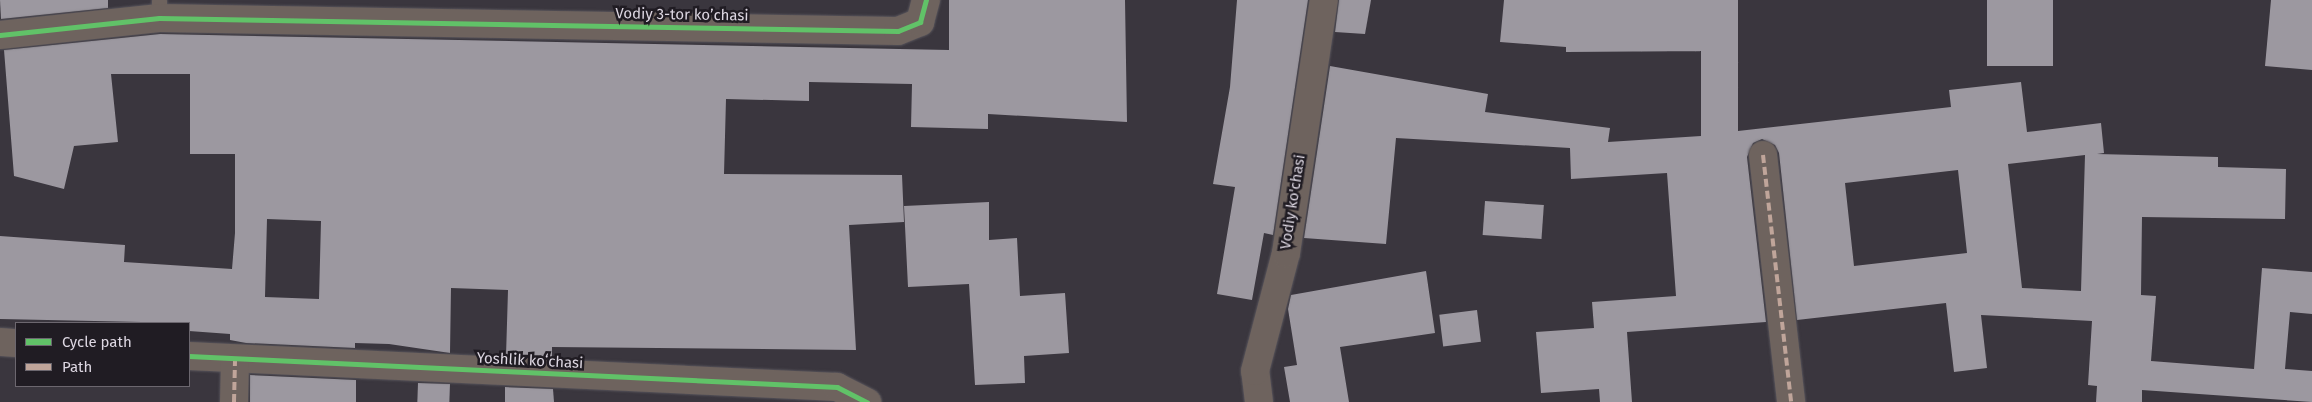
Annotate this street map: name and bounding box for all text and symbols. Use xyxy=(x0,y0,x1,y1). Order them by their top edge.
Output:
street label: Vodiy 3-tor koʼchasi xyxy=(615,5,749,25)
street label: Vodiy ko'chasi xyxy=(1277,153,1309,251)
legend xyxy=(15,322,190,387)
text: Cycle path xyxy=(62,333,132,351)
street label: Yoshlik koʻchasi xyxy=(476,349,584,373)
text: Path xyxy=(62,358,92,376)

